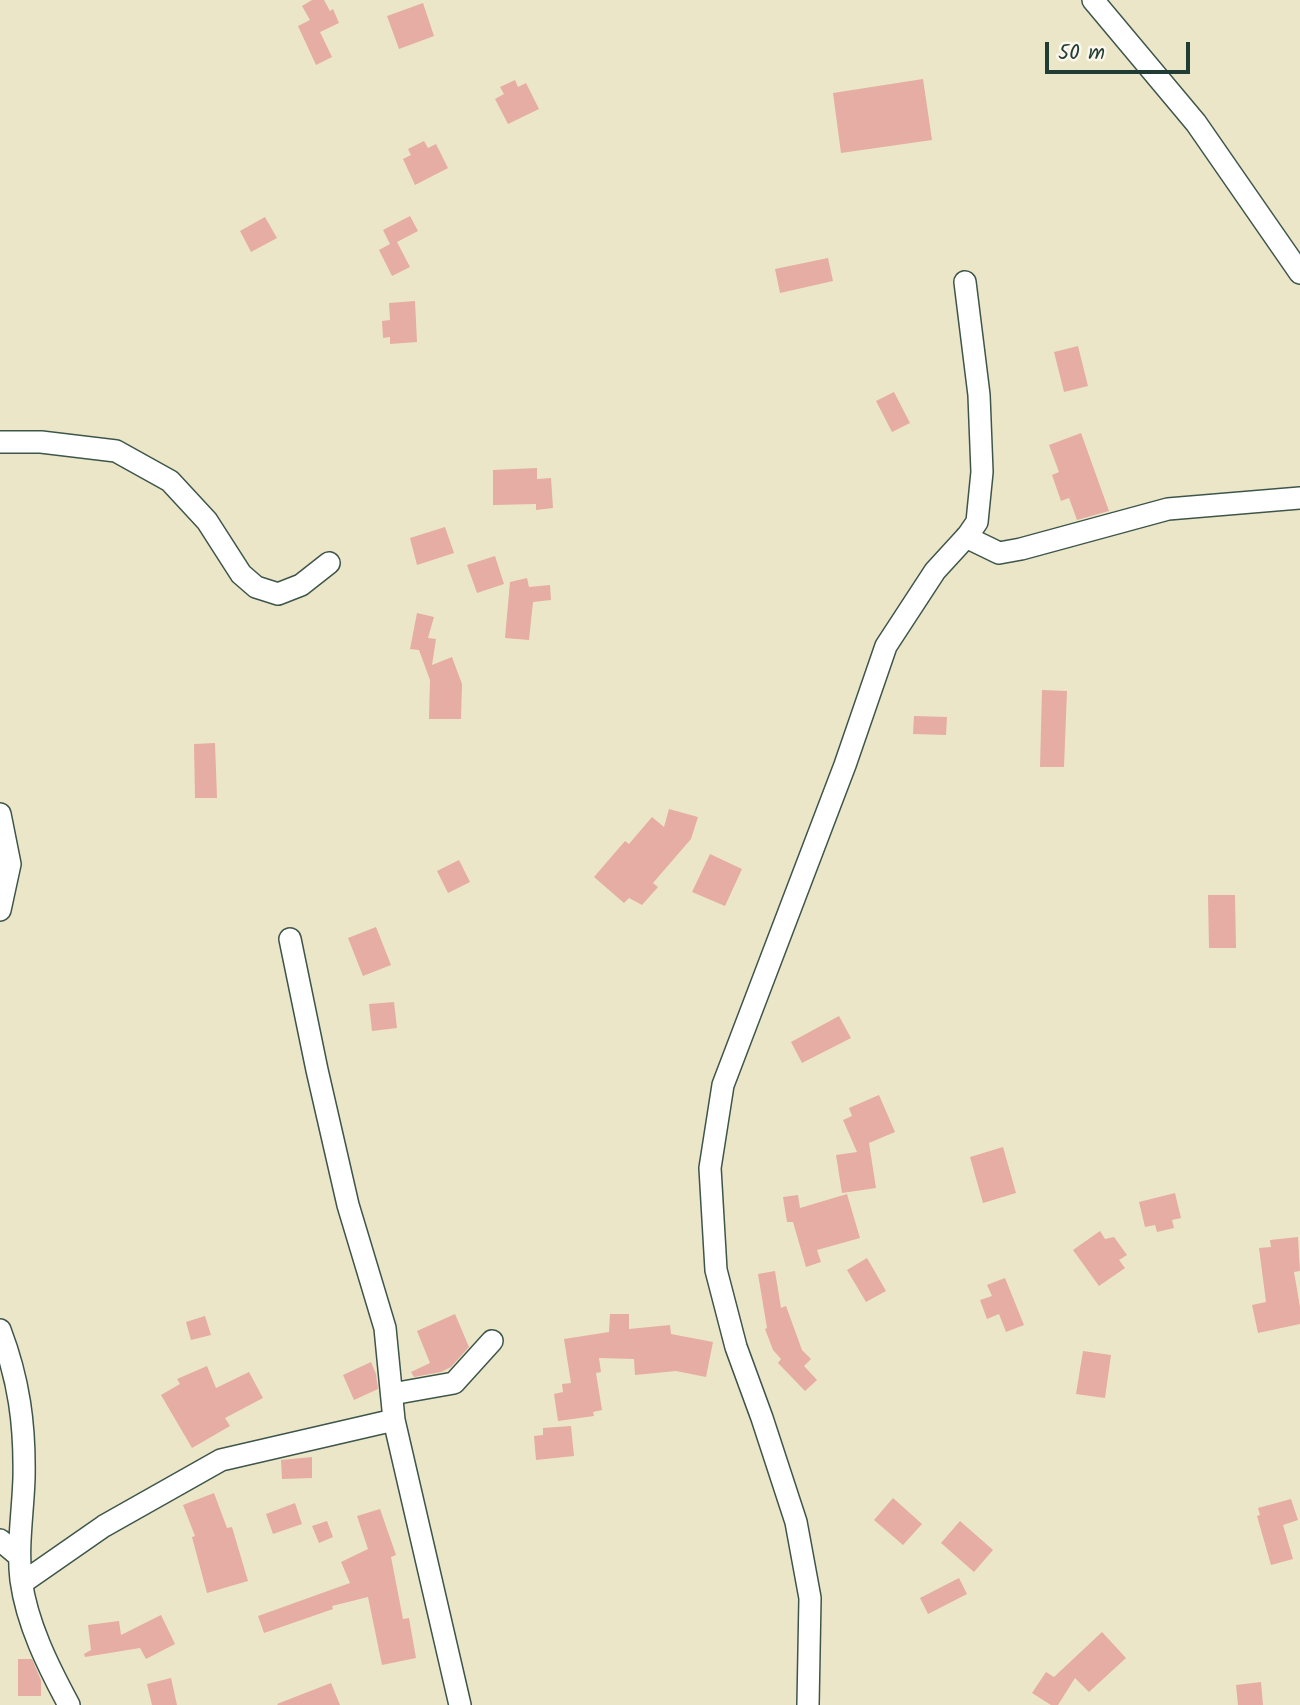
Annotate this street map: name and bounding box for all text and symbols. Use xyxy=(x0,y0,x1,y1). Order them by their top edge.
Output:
scale bar xyxy=(1048,28,1193,72)
text: 50 m xyxy=(1058,37,1105,70)

